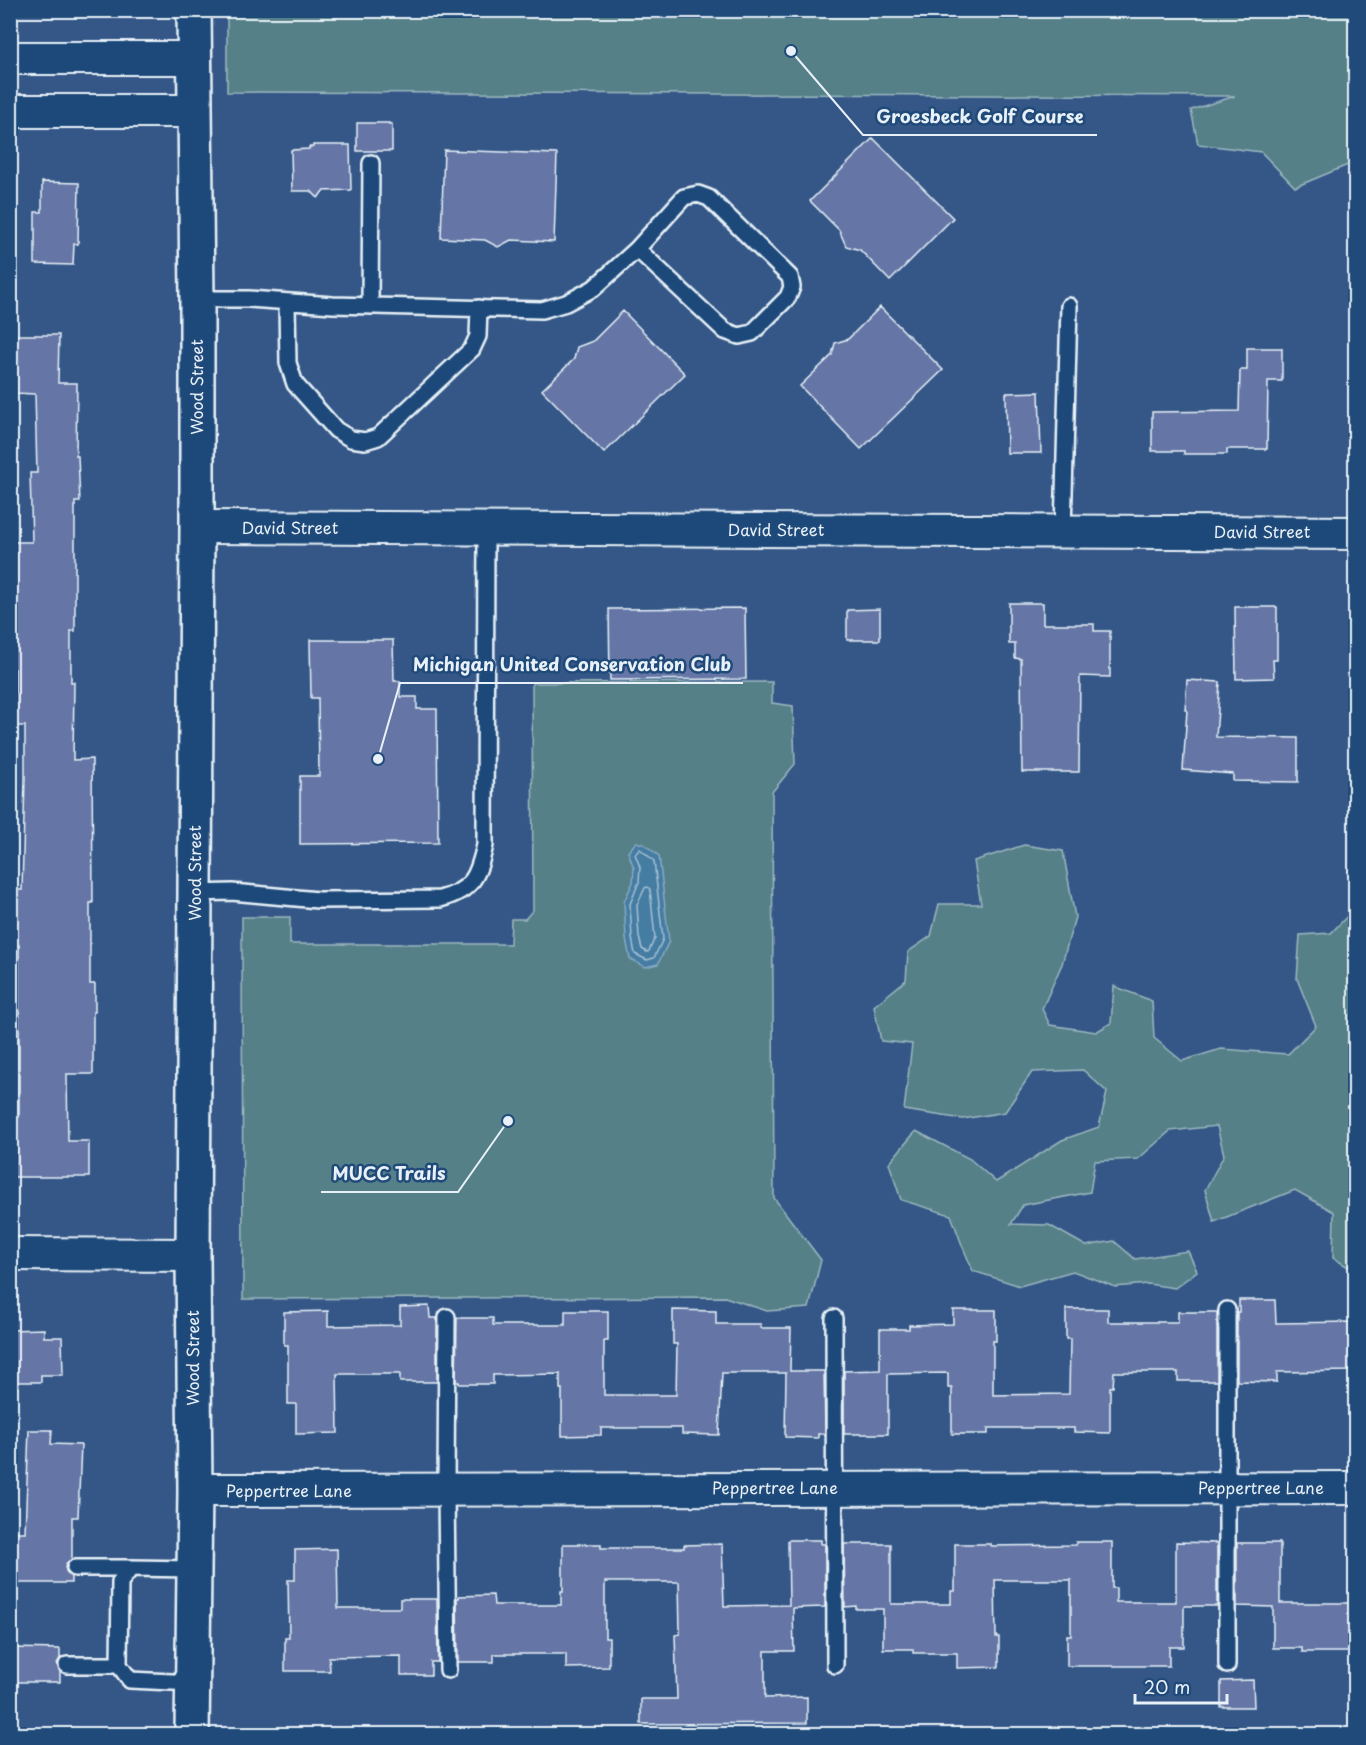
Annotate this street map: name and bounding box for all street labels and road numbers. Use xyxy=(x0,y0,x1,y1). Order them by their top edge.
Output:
street label: Wood Street xyxy=(184,339,208,435)
street label: David Street xyxy=(242,515,339,539)
street label: David Street xyxy=(728,517,825,541)
street label: David Street xyxy=(1214,519,1311,543)
street label: Wood Street xyxy=(182,825,206,921)
street label: Wood Street xyxy=(180,1310,204,1406)
street label: Peppertree Lane xyxy=(712,1475,838,1499)
street label: Peppertree Lane xyxy=(1198,1475,1324,1499)
street label: Peppertree Lane xyxy=(226,1478,352,1502)

